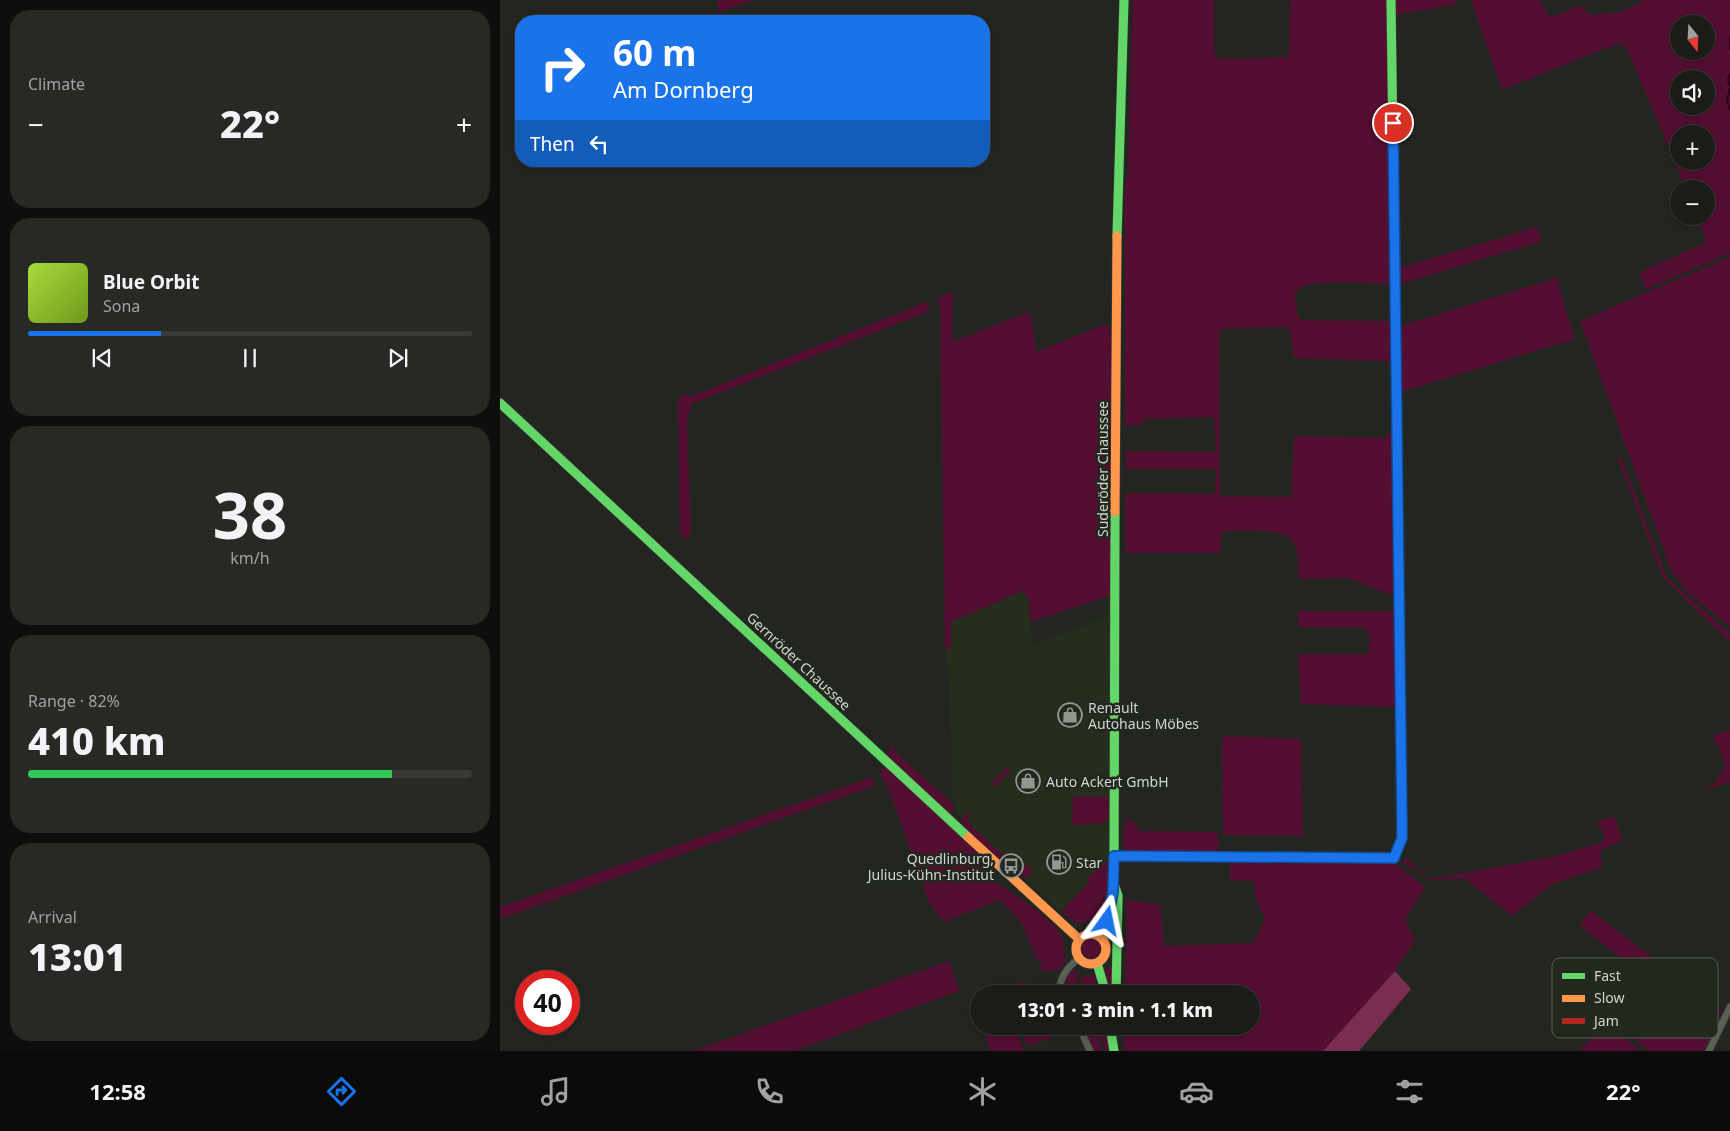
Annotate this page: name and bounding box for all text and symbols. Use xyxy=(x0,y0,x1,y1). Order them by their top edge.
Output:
north arrow xyxy=(1670,15,1715,60)
map controls xyxy=(1670,15,1715,225)
text: 60 m xyxy=(613,29,696,76)
icon: right xyxy=(530,35,595,100)
button: sound xyxy=(1670,70,1715,115)
text: Climate xyxy=(28,73,85,95)
text: Am Dornberg xyxy=(613,74,754,104)
text: 22° xyxy=(220,97,280,149)
pin xyxy=(1372,102,1414,144)
text: − xyxy=(28,105,44,143)
text: + xyxy=(456,105,472,143)
icon: arrive xyxy=(1379,109,1407,137)
button: + xyxy=(1670,125,1715,170)
icon: left xyxy=(585,130,613,158)
text: Then xyxy=(530,131,575,157)
button: − xyxy=(1670,180,1715,225)
text: Blue Orbit xyxy=(103,269,199,295)
text: Sona xyxy=(103,295,140,317)
icon: previous xyxy=(88,344,116,372)
icon: pause xyxy=(236,344,264,372)
icon: next xyxy=(384,344,412,372)
street label: Suderöder Chaussee xyxy=(1093,401,1112,537)
text: 38 xyxy=(213,470,287,558)
text: km/h xyxy=(230,547,270,569)
street label: Gernröder Chaussee xyxy=(743,608,855,714)
text: Range · 82% xyxy=(28,690,120,712)
place label: Renault Autohaus Möbes xyxy=(1088,698,1199,733)
shop icon: Renault Autohaus Möbes xyxy=(1057,702,1083,728)
text: 410 km xyxy=(28,714,166,766)
shop icon: Auto Ackert GmbH xyxy=(1015,768,1041,794)
place label: Auto Ackert GmbH xyxy=(1046,772,1169,791)
place label: Quedlinburg, Julius-Kühn-Institut xyxy=(866,849,994,884)
fuel station icon: Star xyxy=(1046,849,1072,875)
bus stop icon: Quedlinburg, Julius-Kühn-Institut xyxy=(998,853,1024,879)
place label: Star xyxy=(1076,853,1103,872)
position arrow xyxy=(1080,894,1132,946)
text: Arrival xyxy=(28,906,77,928)
text: 13:01 xyxy=(28,930,127,982)
legend xyxy=(1552,958,1718,1038)
text: Fast xyxy=(1594,966,1621,985)
speed limit sign: 40 xyxy=(515,970,580,1035)
text: Slow xyxy=(1594,988,1625,1007)
text: 13:01 · 3 min · 1.1 km xyxy=(1017,997,1213,1023)
text: Jam xyxy=(1592,1011,1619,1030)
icon: directions xyxy=(324,1074,359,1109)
icon: music xyxy=(538,1074,573,1109)
icon: phone xyxy=(752,1074,787,1109)
icon: climate xyxy=(965,1074,1000,1109)
icon: car xyxy=(1179,1074,1214,1109)
icon: filters xyxy=(1392,1074,1427,1109)
text: 12:58 xyxy=(89,1076,146,1106)
text: 22° xyxy=(1606,1076,1641,1106)

